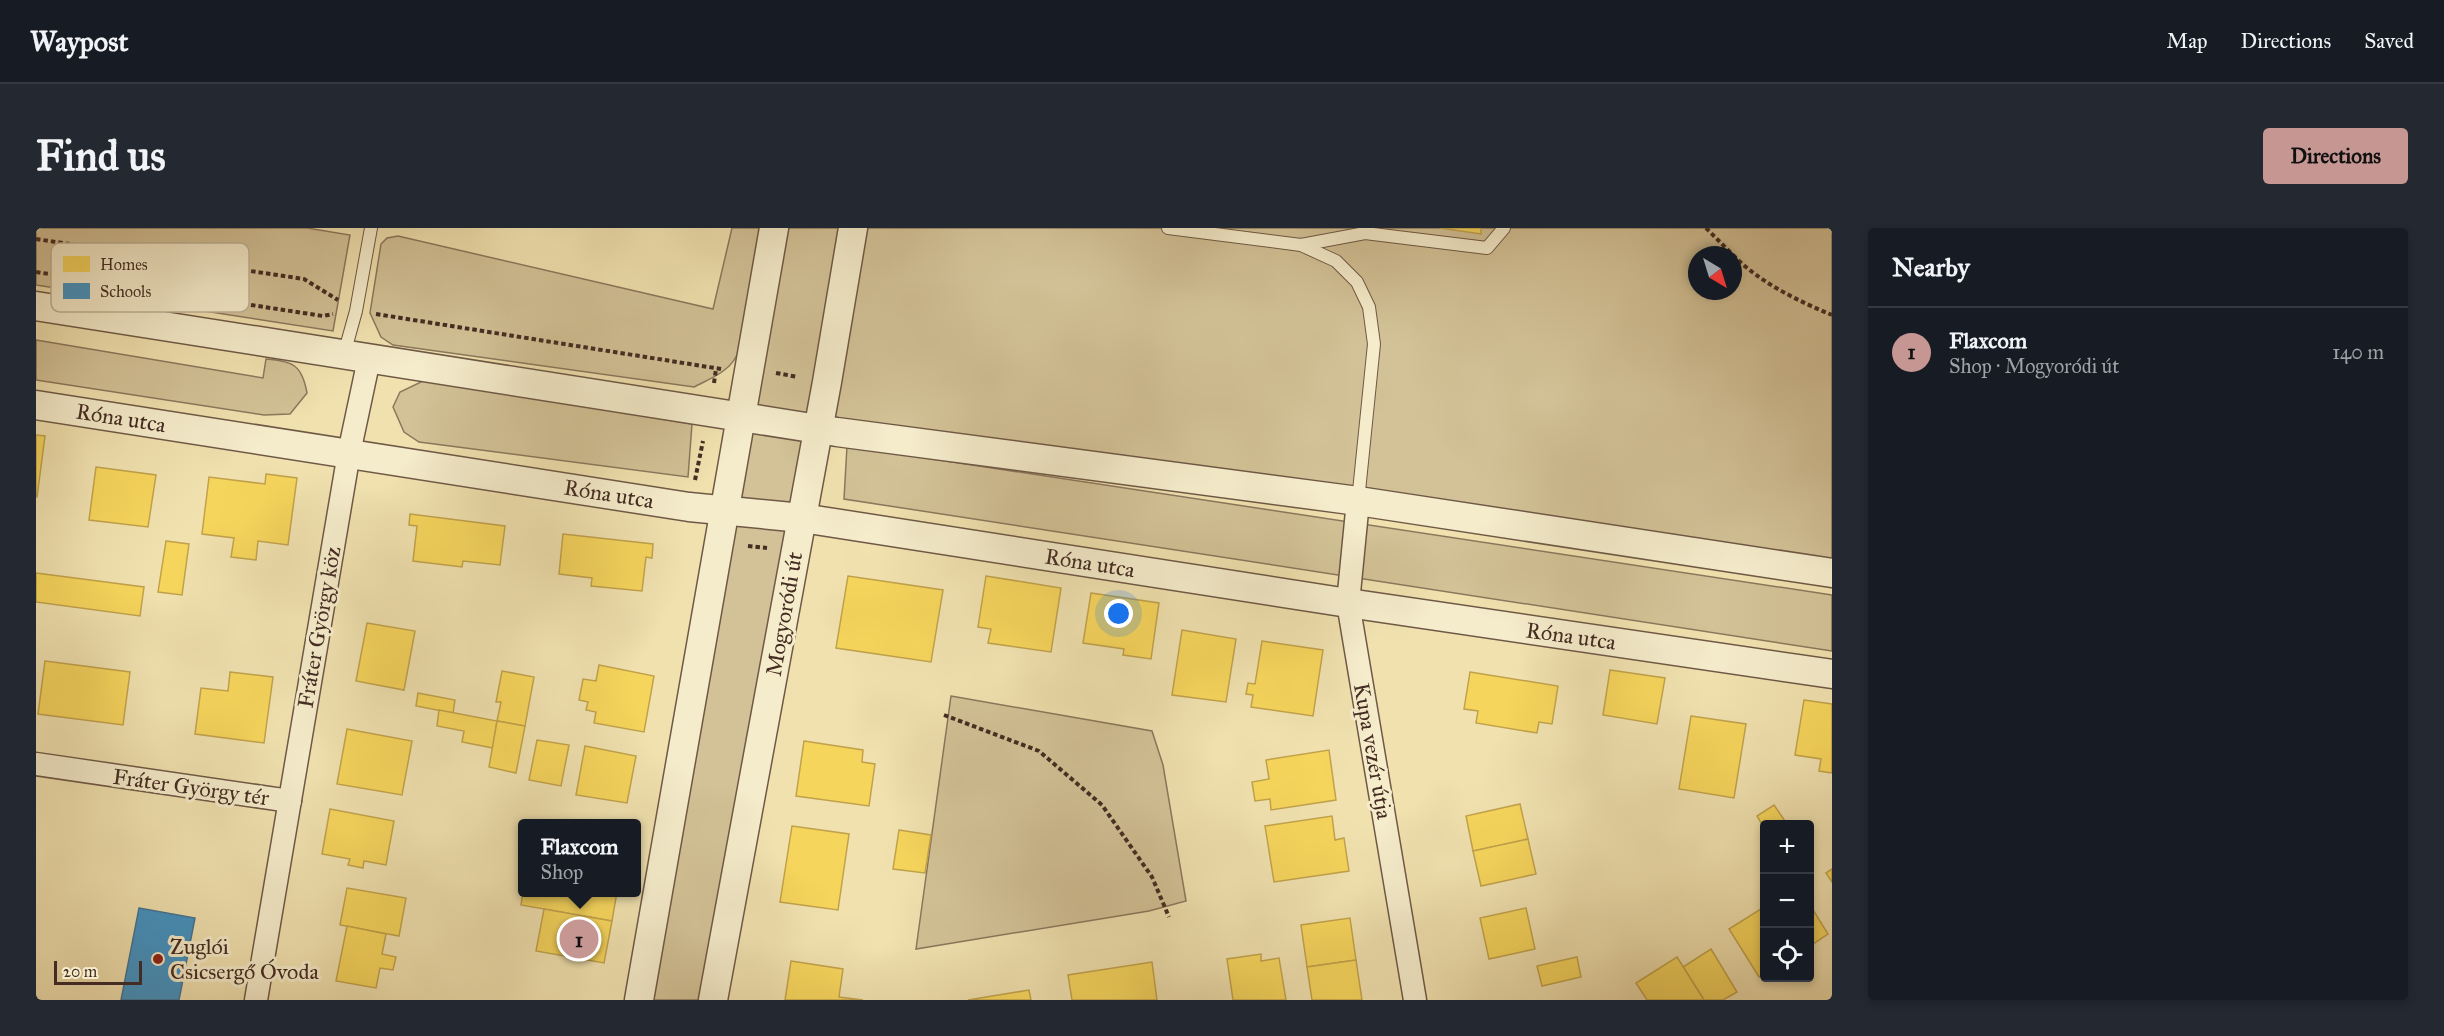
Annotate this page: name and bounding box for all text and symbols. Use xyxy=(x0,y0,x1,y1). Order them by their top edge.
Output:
text: Waypost xyxy=(30,24,128,59)
text: Map xyxy=(2167,28,2208,54)
text: Directions xyxy=(2241,28,2331,54)
text: Saved xyxy=(2364,28,2414,54)
button: Directions xyxy=(2263,128,2408,184)
text: Find us xyxy=(36,130,166,182)
legend xyxy=(51,243,249,312)
north arrow xyxy=(1688,246,1742,300)
text: Nearby xyxy=(1892,251,1970,283)
text: Homes xyxy=(100,255,148,274)
text: Schools xyxy=(100,282,151,301)
text: Flaxcom xyxy=(1949,327,2027,354)
text: 1 xyxy=(1908,340,1915,364)
text: 140 m xyxy=(2332,340,2384,364)
text: Shop · Mogyoródi út xyxy=(1949,354,2119,378)
street label: Róna utca xyxy=(74,398,169,439)
street label: Róna utca xyxy=(562,474,657,515)
street label: Róna utca xyxy=(1043,543,1138,584)
street label: Fráter György köz xyxy=(291,544,347,710)
street label: Mogyoródi út xyxy=(760,549,808,678)
your location xyxy=(1104,599,1133,628)
street label: Róna utca xyxy=(1524,616,1618,656)
street label: Kupa vezér útja xyxy=(1348,681,1398,822)
street label: Fráter György tér xyxy=(111,763,272,811)
popup xyxy=(518,819,641,897)
map controls xyxy=(1760,820,1814,982)
button: + xyxy=(1760,820,1814,874)
text: Flaxcom xyxy=(540,833,619,860)
text: Shop xyxy=(540,860,583,884)
button: − xyxy=(1760,874,1814,928)
pin: 1 xyxy=(560,916,598,962)
button: locate xyxy=(1760,928,1814,982)
place label: Zuglói Csicsergő Óvoda xyxy=(170,933,319,985)
marker: Zuglói Csicsergő Óvoda xyxy=(151,952,165,966)
scale bar xyxy=(54,958,142,986)
text: 20 m xyxy=(63,962,97,981)

